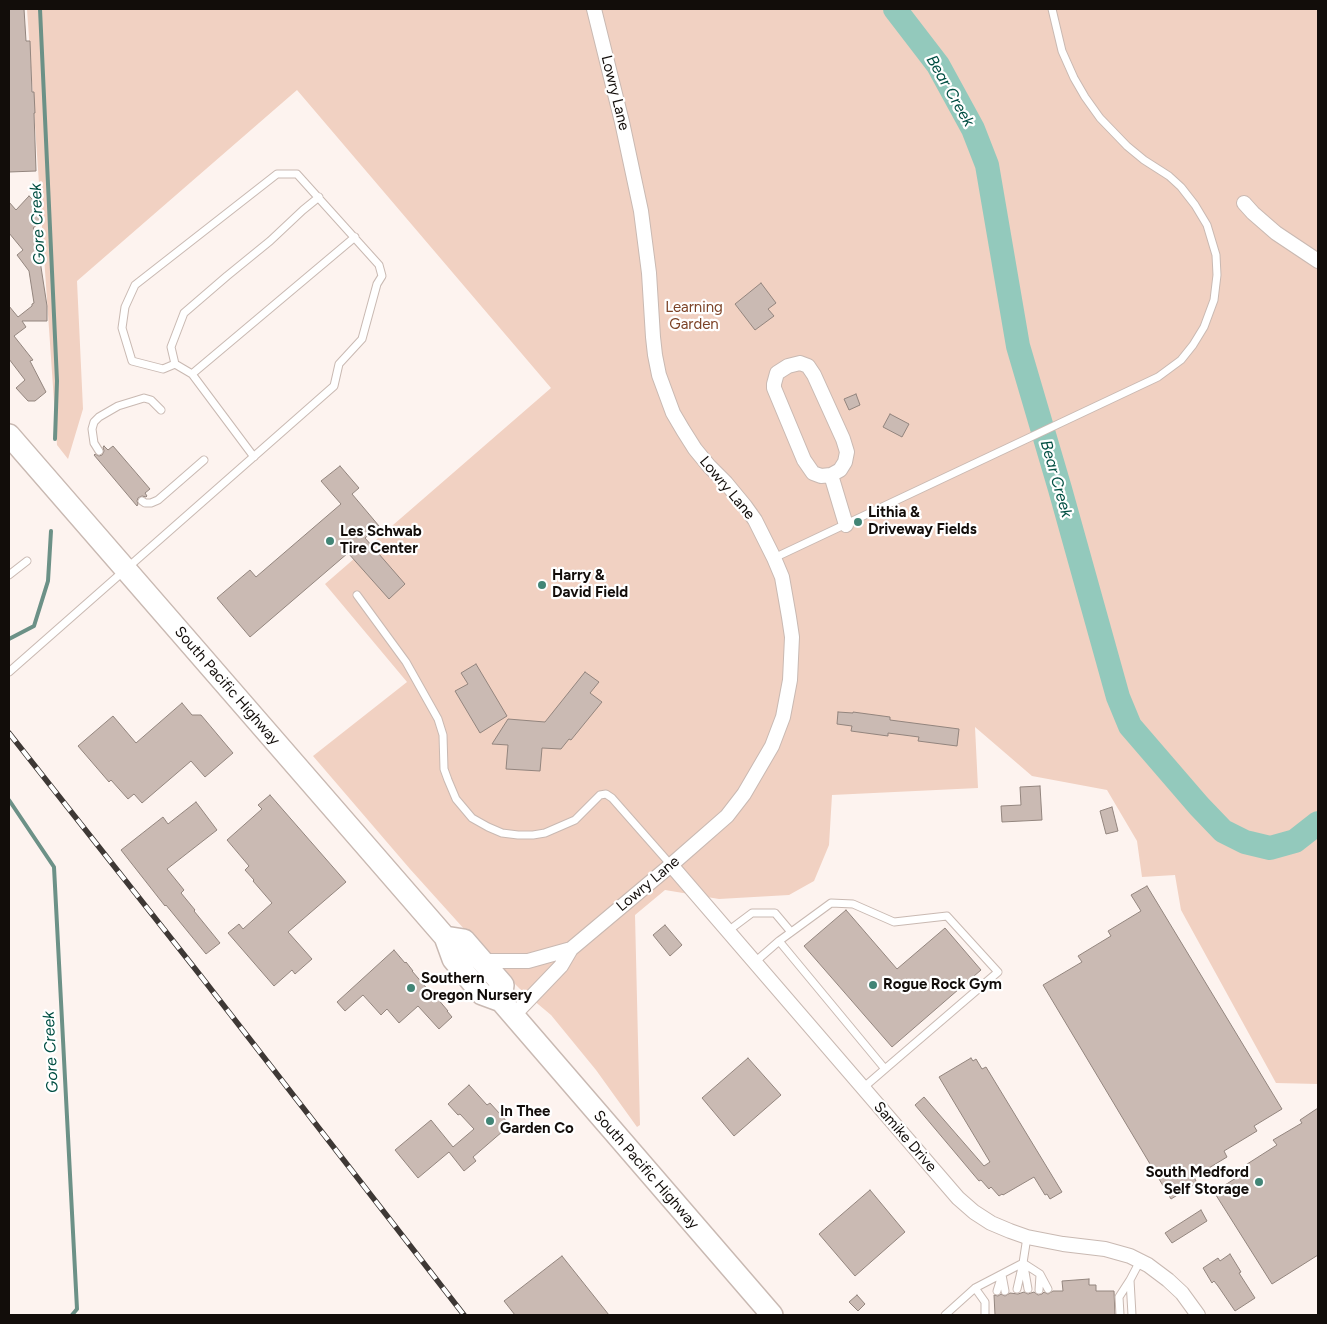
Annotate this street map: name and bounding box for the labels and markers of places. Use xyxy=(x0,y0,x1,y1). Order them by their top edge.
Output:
place label: Lithia & Driveway Fields xyxy=(868,504,977,539)
marker: Lithia & Driveway Fields xyxy=(852,516,864,528)
place label: Les Schwab Tire Center xyxy=(340,523,422,558)
marker: Les Schwab Tire Center xyxy=(324,535,336,547)
place label: Harry & David Field xyxy=(552,567,628,602)
marker: Harry & David Field xyxy=(536,579,548,591)
place label: Southern Oregon Nursery xyxy=(421,970,532,1005)
place label: Rogue Rock Gym xyxy=(883,976,1002,994)
marker: Rogue Rock Gym xyxy=(867,979,879,991)
marker: Southern Oregon Nursery xyxy=(405,982,417,994)
place label: In Thee Garden Co xyxy=(500,1103,574,1138)
marker: In Thee Garden Co xyxy=(484,1115,496,1127)
place label: South Medford Self Storage xyxy=(1145,1164,1249,1199)
marker: South Medford Self Storage xyxy=(1253,1176,1265,1188)

